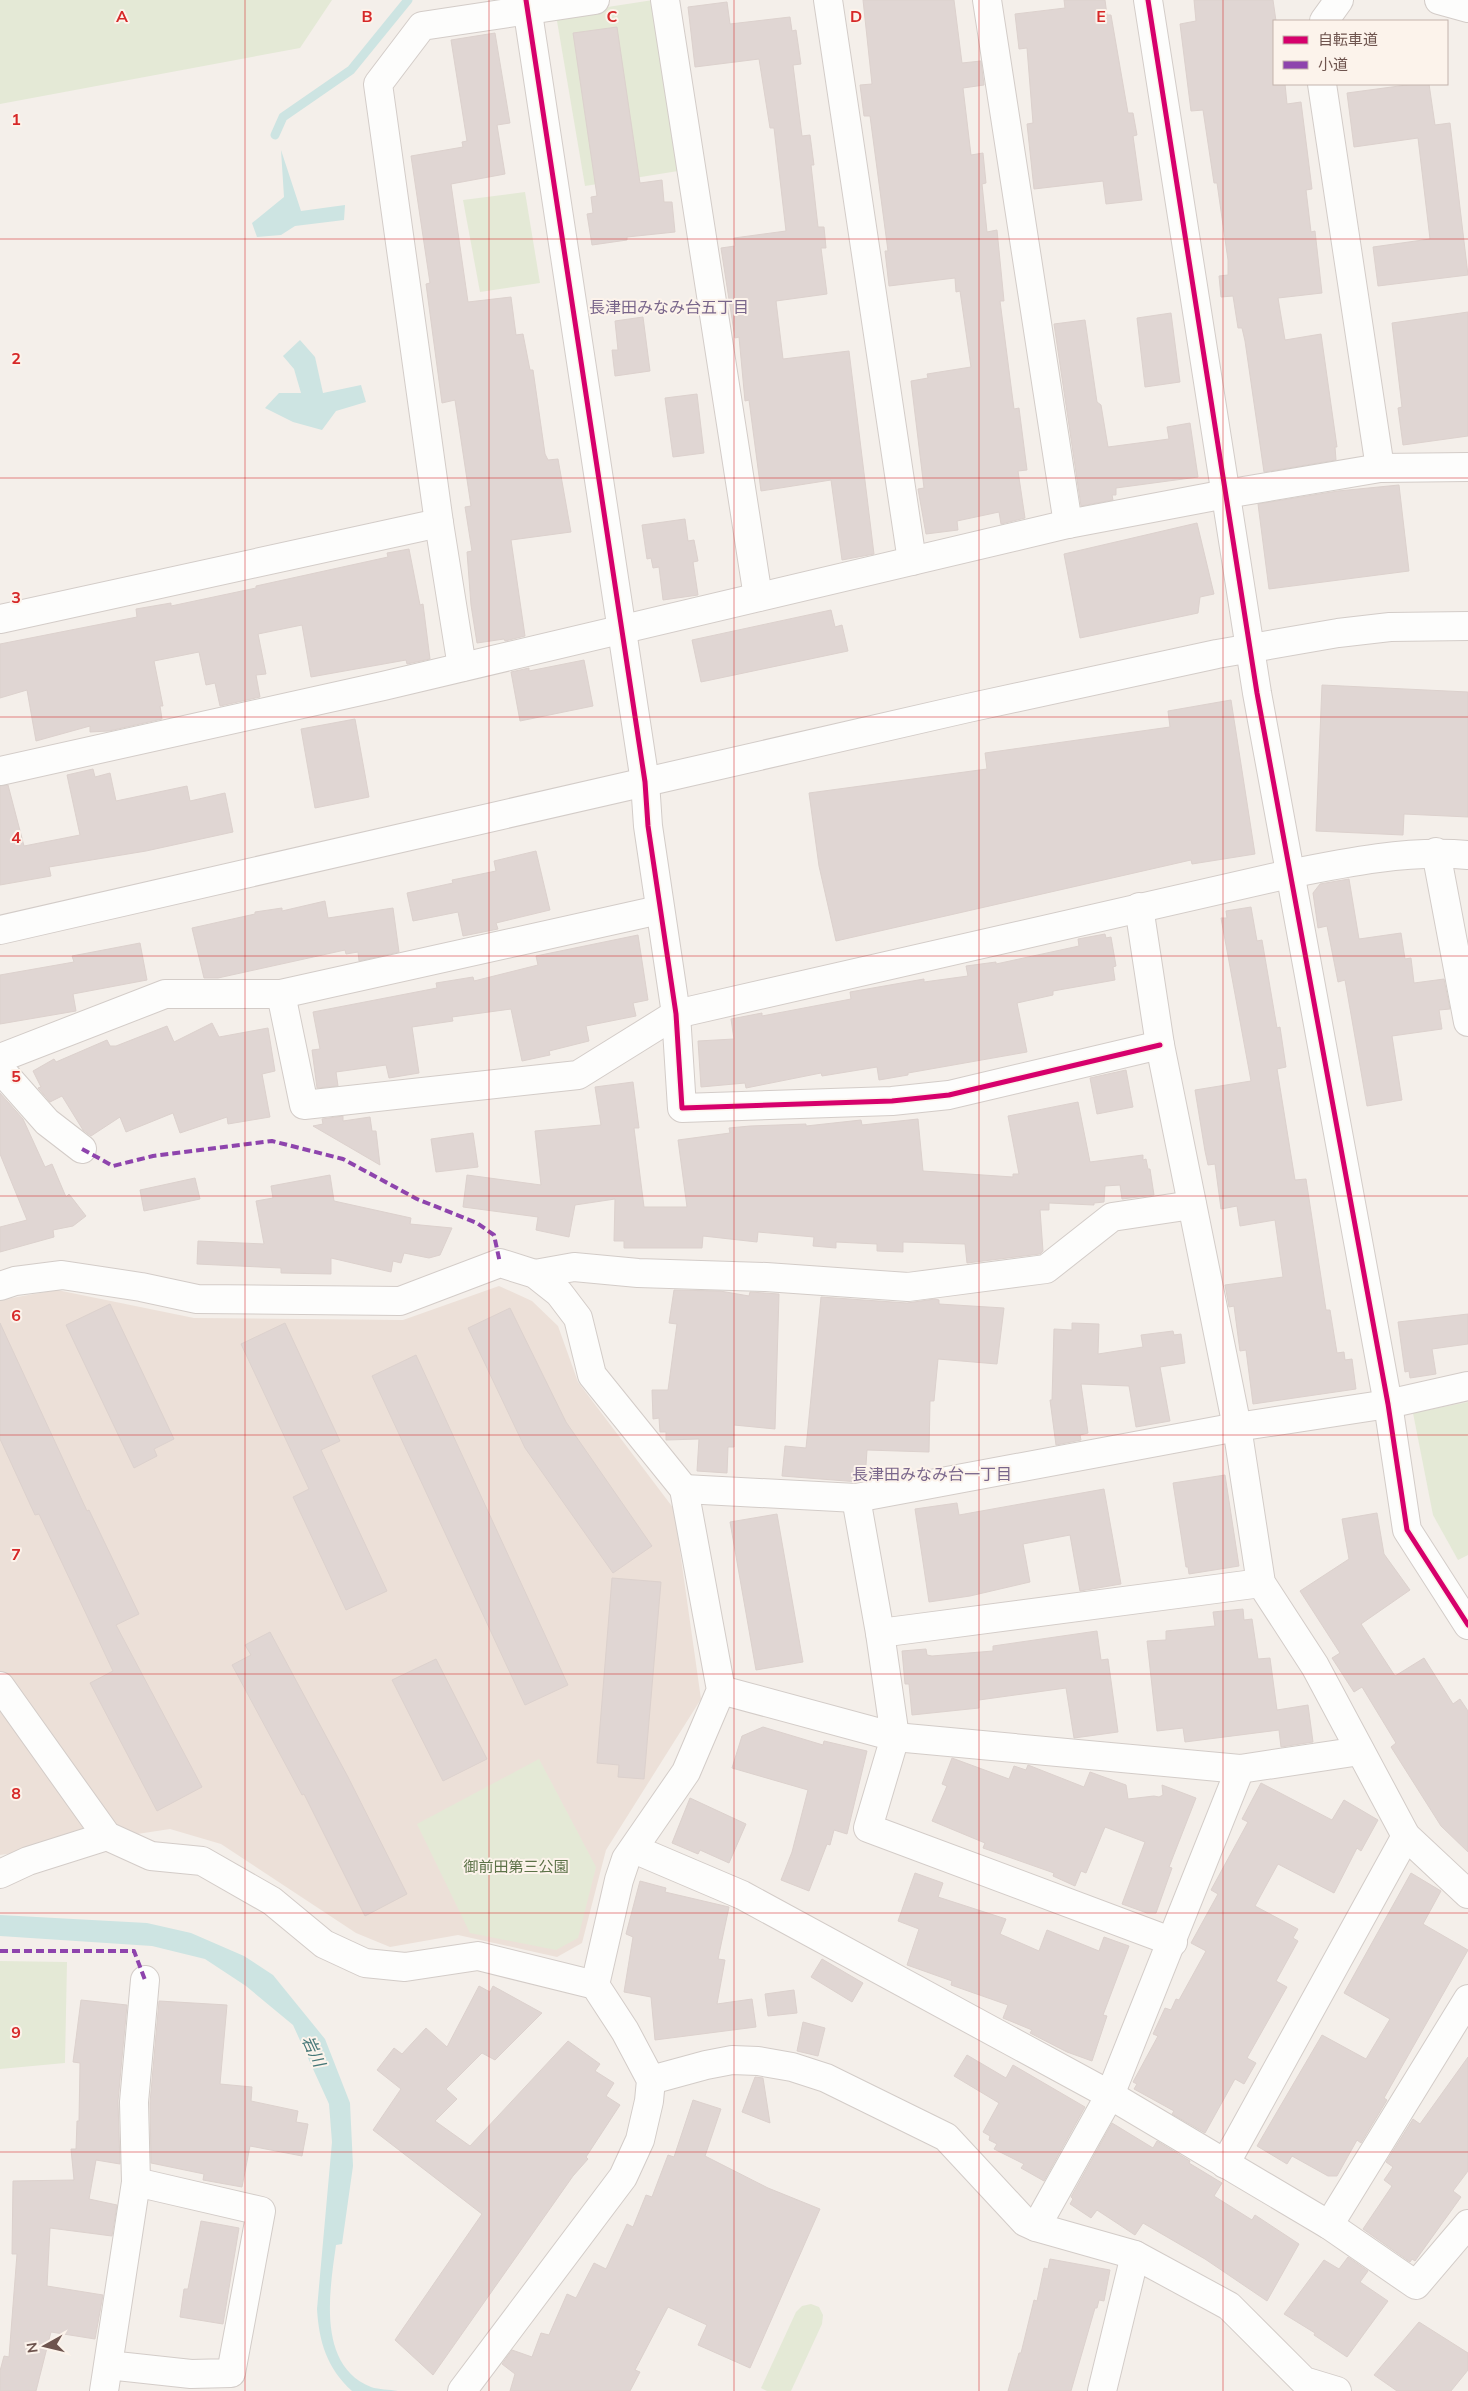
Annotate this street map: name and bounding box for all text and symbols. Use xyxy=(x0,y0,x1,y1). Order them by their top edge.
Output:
text: A xyxy=(116,6,128,26)
text: B xyxy=(361,6,373,26)
text: C xyxy=(607,6,618,26)
text: D xyxy=(850,6,862,26)
text: E xyxy=(1096,6,1106,26)
legend xyxy=(1273,20,1448,85)
text: 自転車道 xyxy=(1318,30,1378,49)
text: 小道 xyxy=(1318,55,1348,74)
text: 1 xyxy=(11,109,21,129)
district label: 長津田みなみ台五丁目 xyxy=(589,297,749,317)
text: 2 xyxy=(11,348,21,368)
text: 3 xyxy=(11,587,21,607)
text: 4 xyxy=(11,827,21,847)
text: 5 xyxy=(11,1066,21,1086)
text: 6 xyxy=(11,1305,21,1325)
district label: 長津田みなみ台一丁目 xyxy=(852,1464,1012,1484)
text: 7 xyxy=(11,1544,21,1564)
text: 8 xyxy=(11,1783,21,1803)
park label: 御前田第三公園 xyxy=(463,1857,569,1876)
text: 9 xyxy=(11,2022,21,2042)
water label: 岩川 xyxy=(298,2032,331,2072)
north arrow xyxy=(20,2321,70,2371)
text: N xyxy=(22,2341,42,2354)

